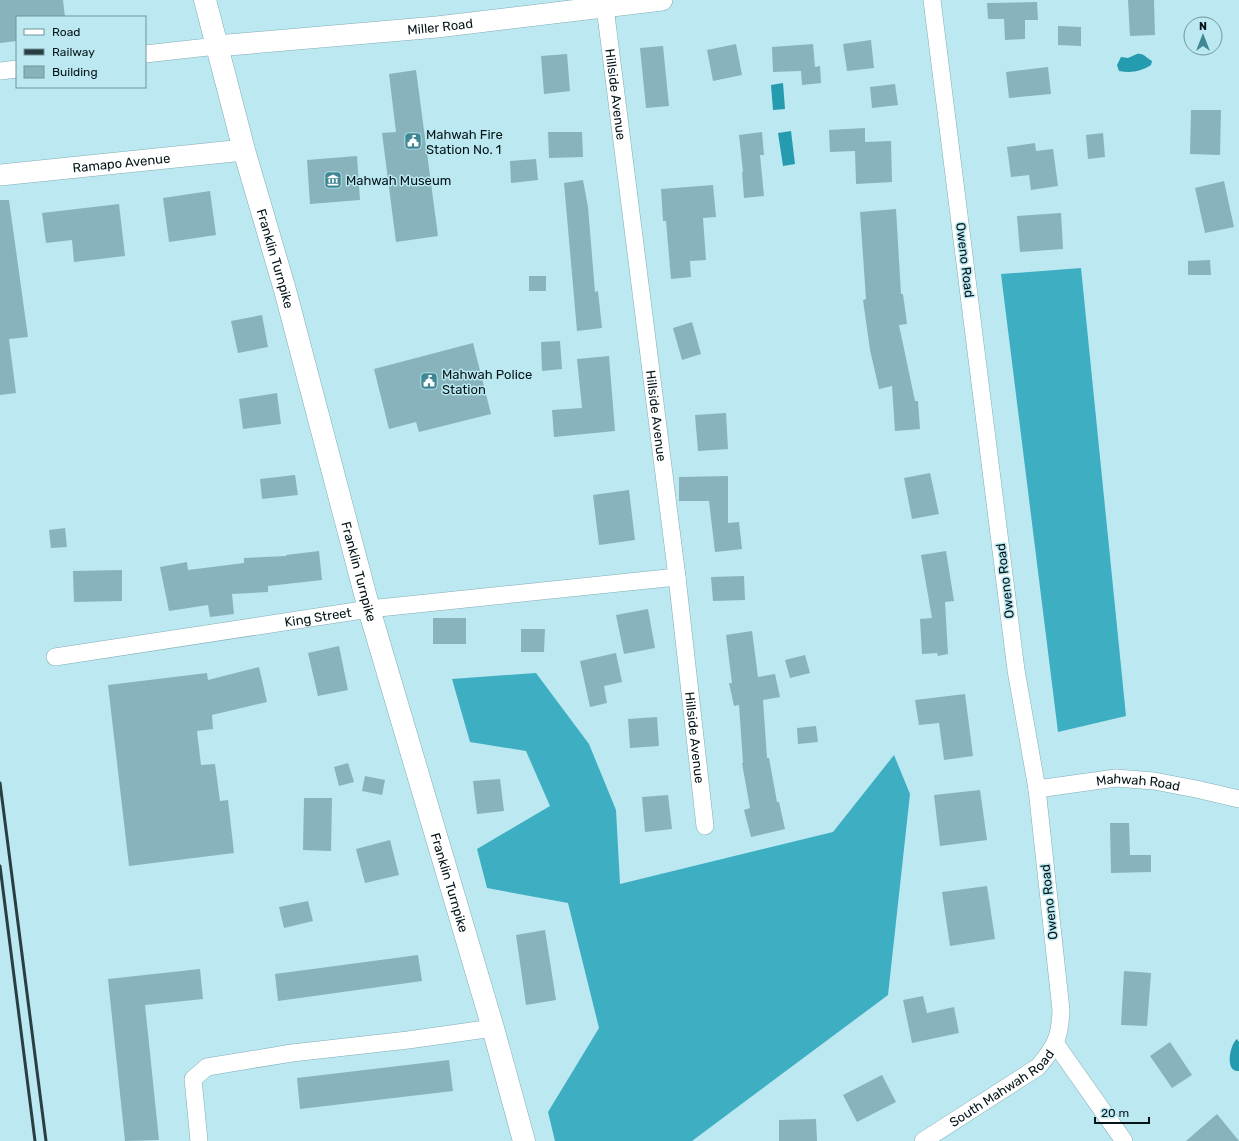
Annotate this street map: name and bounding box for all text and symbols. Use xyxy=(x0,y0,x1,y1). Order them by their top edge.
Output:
street label: Miller Road xyxy=(407,15,474,37)
legend xyxy=(16,16,146,88)
north arrow xyxy=(1183,16,1223,56)
text: N xyxy=(1199,20,1207,33)
text: Road xyxy=(52,25,80,39)
text: Railway xyxy=(52,45,95,59)
street label: Hillside Avenue xyxy=(603,48,629,141)
text: Building xyxy=(52,65,98,79)
place label: Mahwah Fire Station No. 1 xyxy=(426,127,503,157)
public building icon: Mahwah Fire Station No. 1 xyxy=(403,131,423,151)
street label: Ramapo Avenue xyxy=(72,150,171,175)
museum icon: Mahwah Museum xyxy=(323,170,343,190)
place label: Mahwah Museum xyxy=(346,173,451,188)
street label: Franklin Turnpike xyxy=(254,207,297,310)
street label: Oweno Road xyxy=(953,222,977,298)
place label: Mahwah Police Station xyxy=(442,367,532,397)
street label: Hillside Avenue xyxy=(643,369,670,462)
public building icon: Mahwah Police Station xyxy=(419,371,439,391)
street label: Franklin Turnpike xyxy=(339,520,380,623)
street label: Oweno Road xyxy=(993,543,1017,619)
street label: King Street xyxy=(283,604,352,629)
street label: Hillside Avenue xyxy=(682,691,708,784)
street label: Mahwah Road xyxy=(1095,770,1181,793)
street label: Franklin Turnpike xyxy=(428,831,472,934)
street label: Oweno Road xyxy=(1038,864,1060,940)
street label: South Mahwah Road xyxy=(947,1047,1057,1130)
scale bar xyxy=(1095,1099,1149,1125)
text: 20 m xyxy=(1101,1106,1129,1120)

